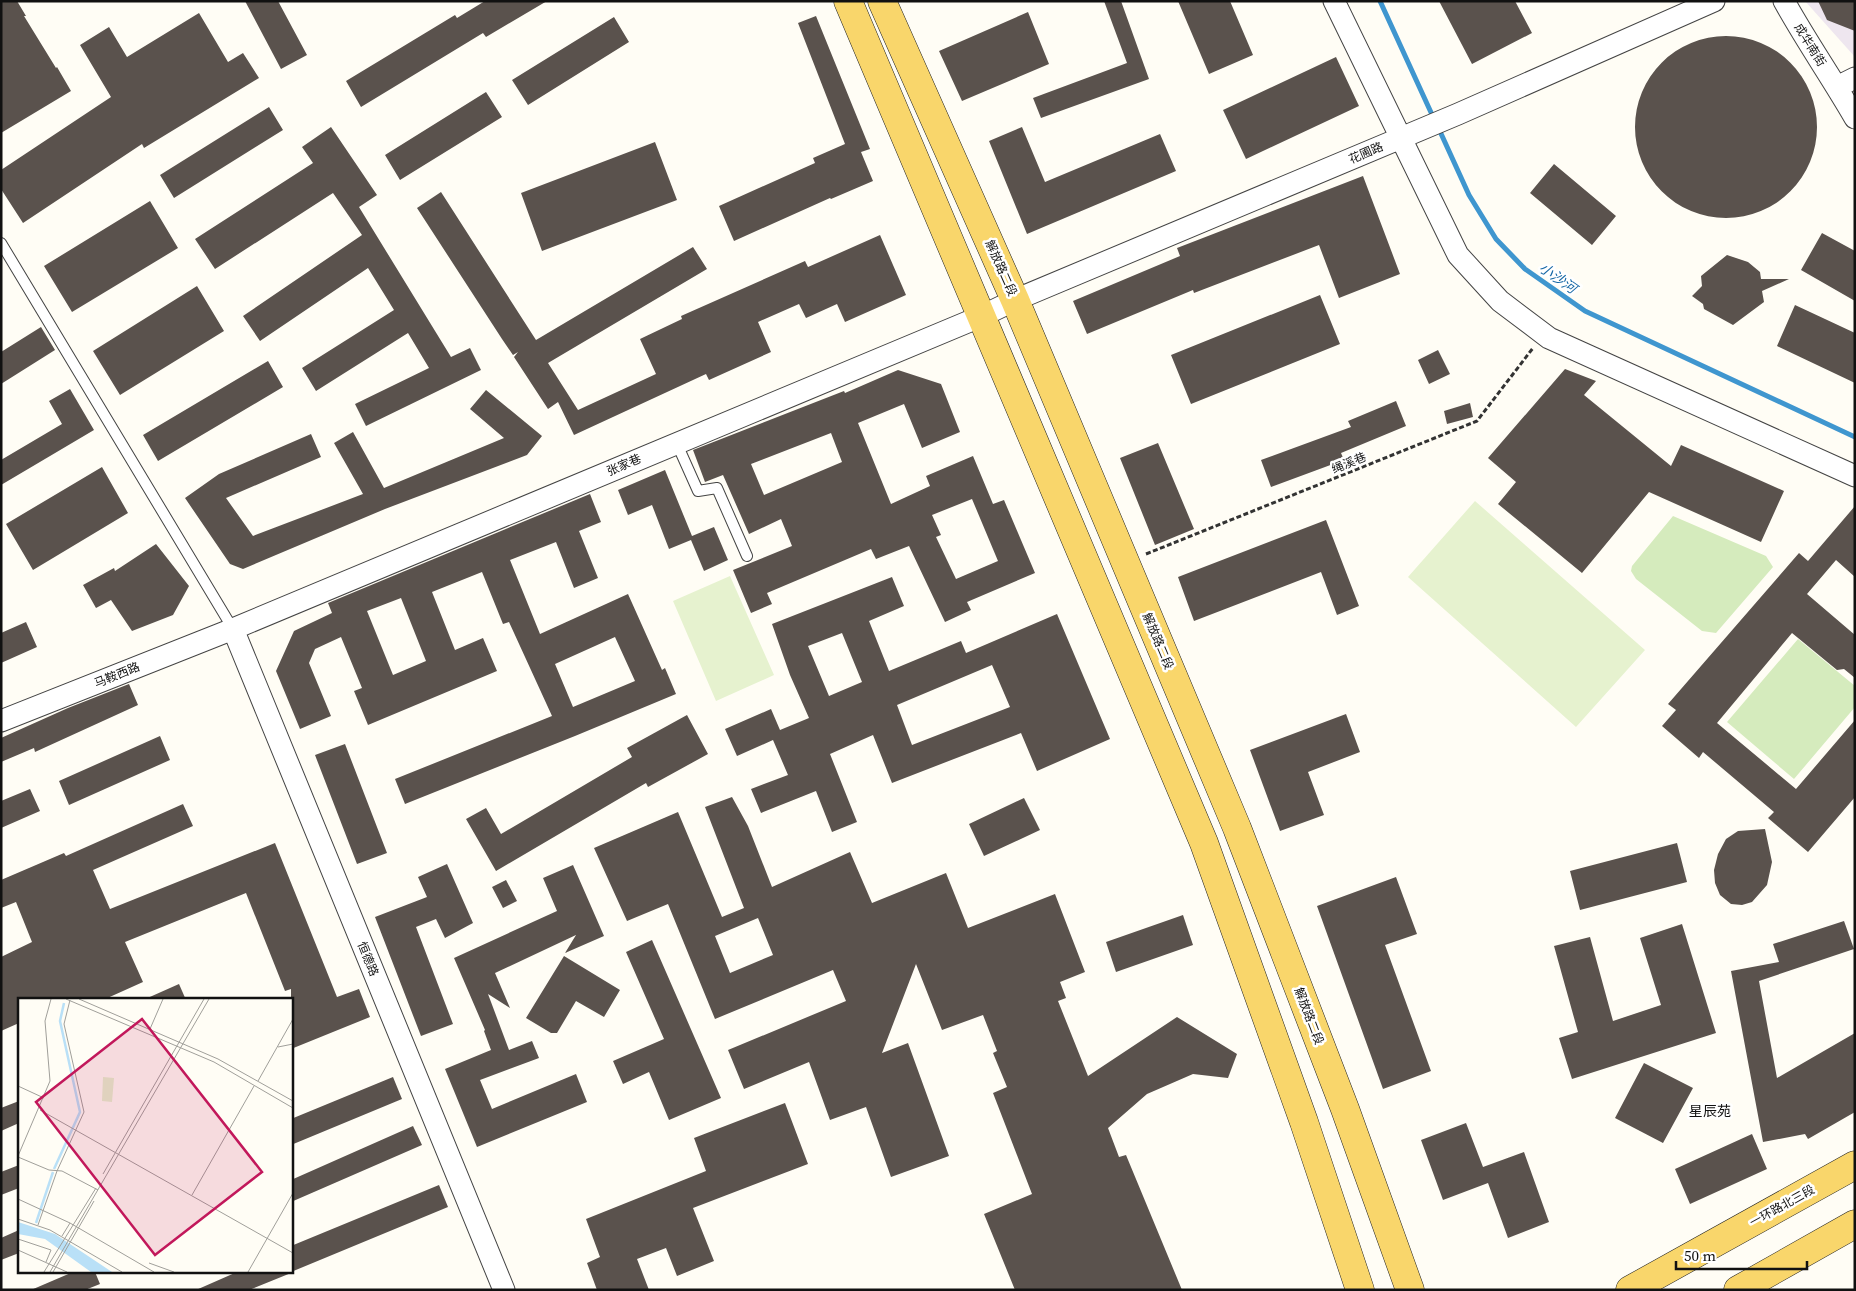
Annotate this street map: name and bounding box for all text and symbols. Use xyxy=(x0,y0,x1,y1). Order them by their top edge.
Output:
street label: 成华南街 xyxy=(1790,20,1830,70)
street label: 花圃路 xyxy=(1346,139,1386,167)
street label: 解放路二段 xyxy=(981,237,1021,299)
water label: 小沙河 xyxy=(1535,258,1583,300)
street label: 绳溪巷 xyxy=(1329,449,1369,477)
street label: 张家巷 xyxy=(604,451,644,479)
street label: 解放路二段 xyxy=(1139,610,1177,672)
street label: 马鞍西路 xyxy=(92,659,142,691)
street label: 恒德路 xyxy=(354,939,382,979)
street label: 解放路二段 xyxy=(1291,985,1327,1047)
inset map xyxy=(18,998,292,1274)
district label: 星辰苑 xyxy=(1689,1101,1731,1121)
street label: 一环路北三段 xyxy=(1747,1182,1817,1230)
scale bar xyxy=(1676,1238,1807,1270)
text: 50 m xyxy=(1684,1245,1716,1266)

